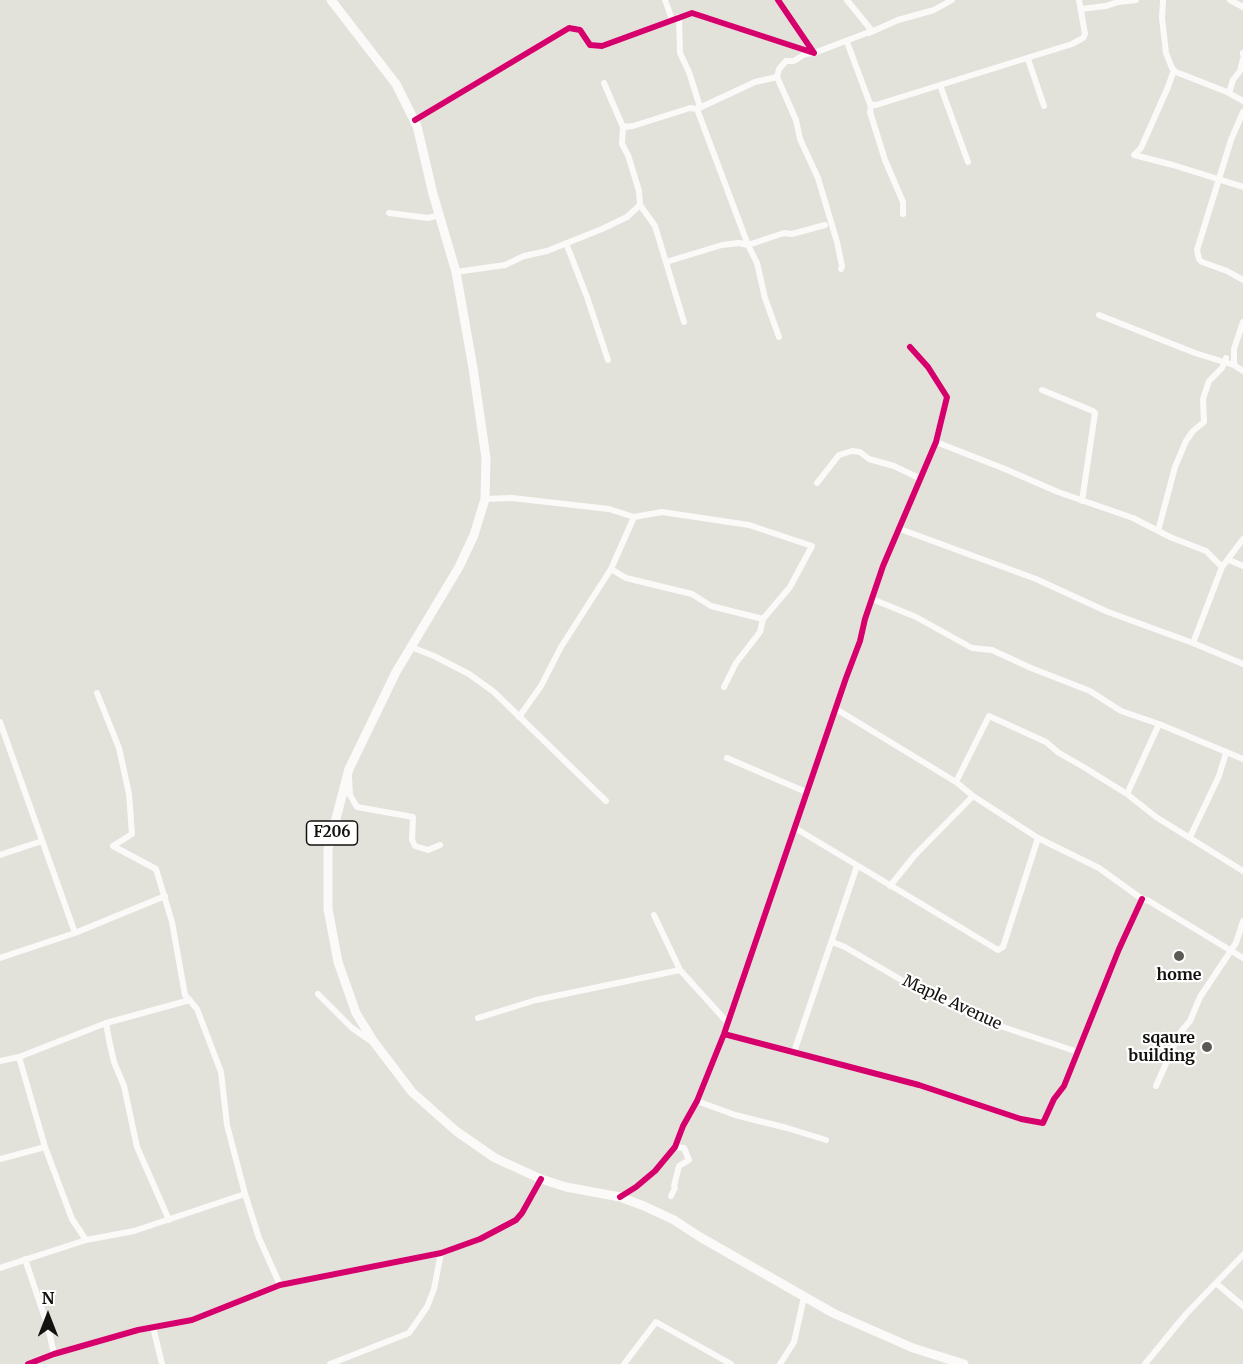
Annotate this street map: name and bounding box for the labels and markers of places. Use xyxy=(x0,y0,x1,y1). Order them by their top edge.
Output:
marker: home xyxy=(1172,949,1186,963)
place label: home xyxy=(1157,965,1201,985)
place label: sqaure building xyxy=(1128,1028,1195,1066)
marker: sqaure building xyxy=(1200,1040,1214,1054)

